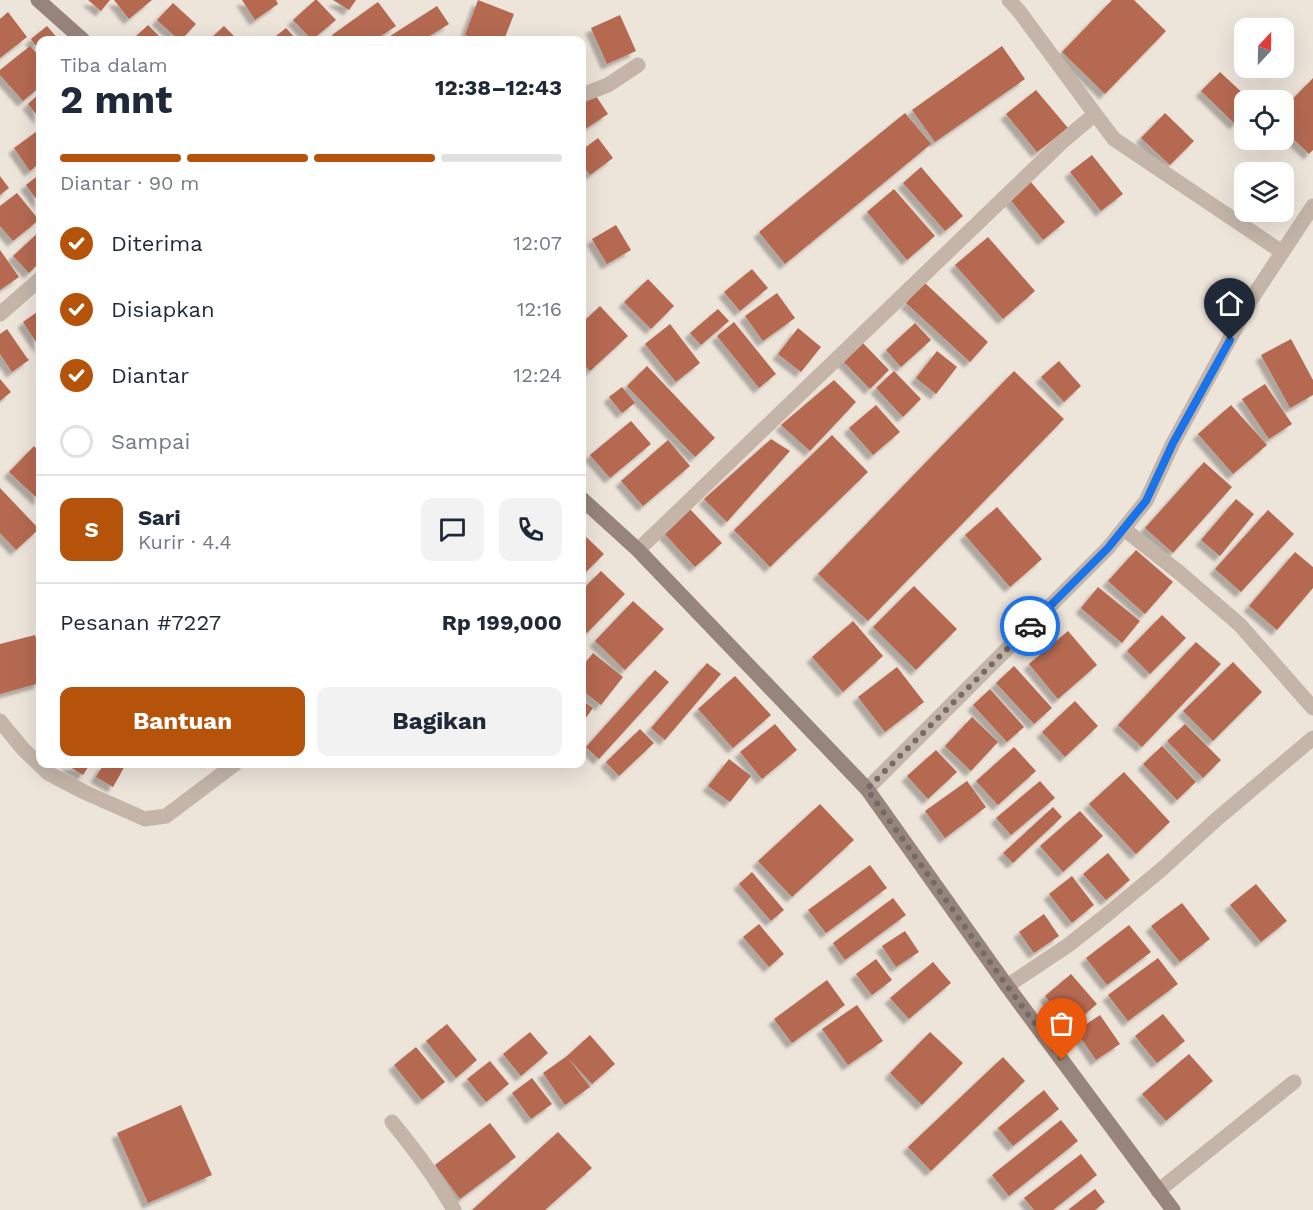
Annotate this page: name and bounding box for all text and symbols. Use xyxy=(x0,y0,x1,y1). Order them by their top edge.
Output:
north arrow xyxy=(1234,18,1294,78)
map controls xyxy=(1234,18,1294,222)
text: Tiba dalam xyxy=(60,53,168,77)
text: 12:38–12:43 xyxy=(435,75,562,100)
text: 2 mnt xyxy=(60,77,172,122)
button: locate xyxy=(1234,90,1294,150)
button: layers xyxy=(1234,162,1294,222)
text: Diantar · 90 m xyxy=(60,171,199,195)
icon: check xyxy=(60,227,93,260)
text: Diterima xyxy=(111,231,203,256)
text: 12:07 xyxy=(513,231,562,255)
pin xyxy=(1204,278,1255,340)
icon: home xyxy=(1213,287,1246,320)
icon: check xyxy=(60,293,93,326)
text: Disiapkan xyxy=(111,297,215,322)
text: 12:16 xyxy=(517,297,562,321)
icon: check xyxy=(60,359,93,392)
text: Diantar xyxy=(111,363,189,388)
text: 12:24 xyxy=(513,363,562,387)
text: Sampai xyxy=(111,429,190,454)
button: chat xyxy=(421,498,484,561)
button: phone xyxy=(499,498,562,561)
text: Sari xyxy=(138,505,181,530)
text: S xyxy=(84,517,99,542)
text: Kurir · 4.4 xyxy=(138,530,232,554)
courier xyxy=(1000,596,1060,656)
text: Pesanan #7227 xyxy=(60,610,221,635)
text: Rp 199,000 xyxy=(442,610,562,635)
icon: car xyxy=(1014,610,1047,643)
button: Bantuan xyxy=(60,687,305,756)
button: Bagikan xyxy=(317,687,562,756)
pin xyxy=(1036,998,1087,1060)
icon: bag xyxy=(1045,1007,1078,1040)

